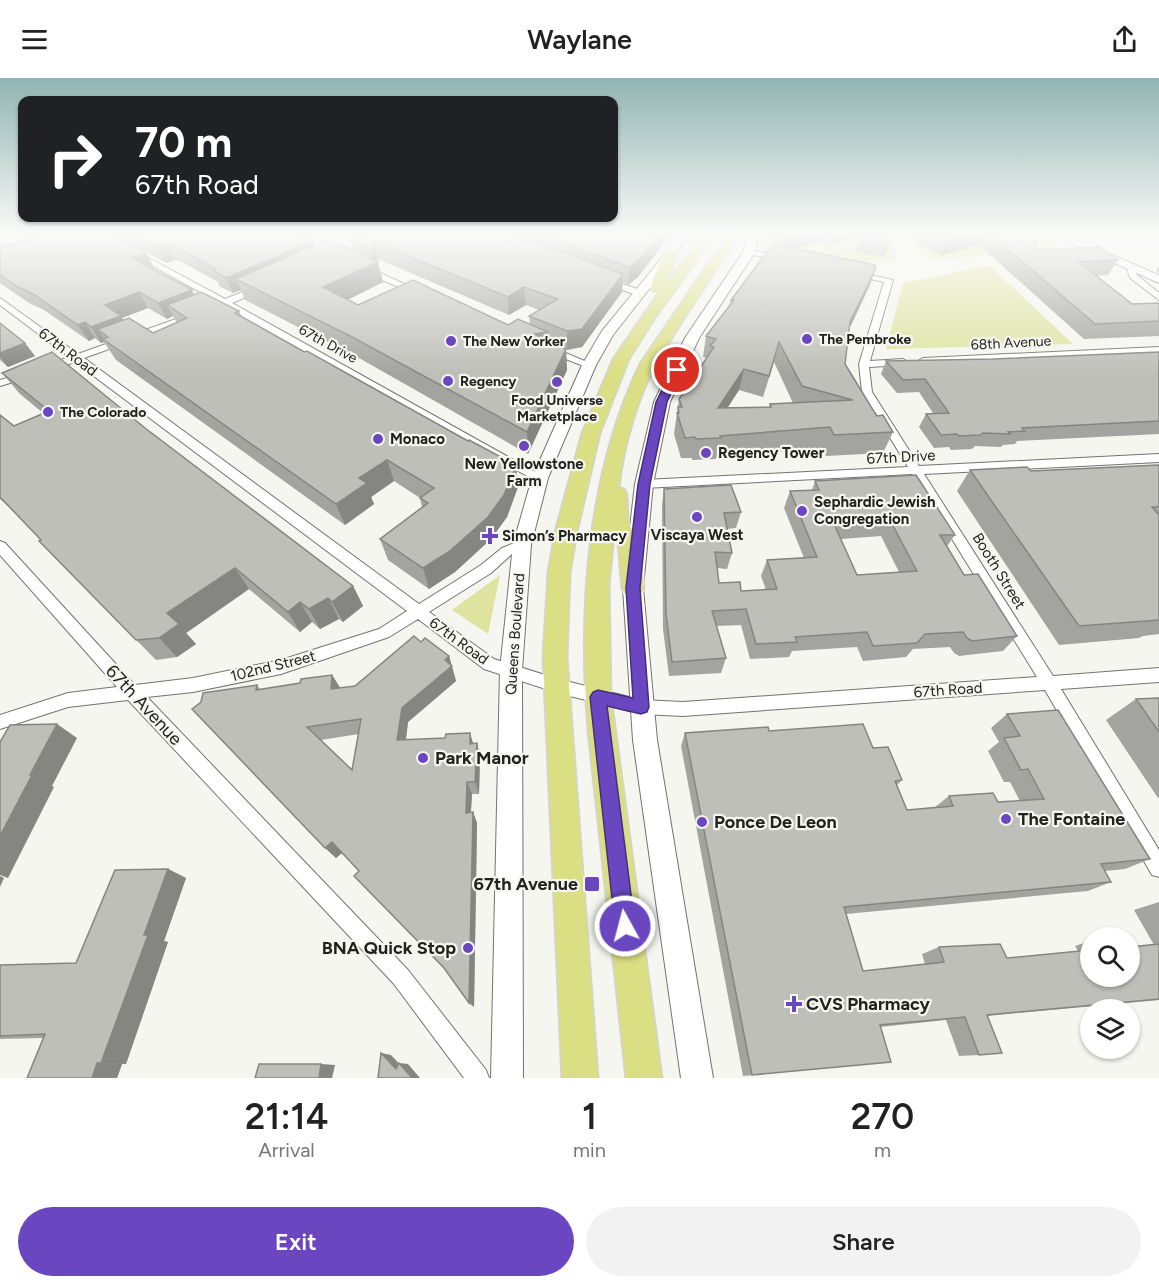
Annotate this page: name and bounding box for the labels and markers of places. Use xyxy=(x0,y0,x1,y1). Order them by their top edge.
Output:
place label: The Pembroke xyxy=(819,331,911,348)
marker: The Pembroke xyxy=(800,332,814,346)
place label: The New Yorker xyxy=(463,333,566,350)
marker: The New Yorker xyxy=(444,334,458,348)
pin xyxy=(651,344,702,395)
place label: Regency xyxy=(460,373,517,390)
marker: Regency xyxy=(441,374,455,388)
marker: Food Universe Marketplace xyxy=(550,375,564,389)
place label: Food Universe Marketplace xyxy=(511,392,603,425)
place label: The Colorado xyxy=(60,404,146,421)
marker: The Colorado xyxy=(41,405,55,419)
place label: Monaco xyxy=(390,430,445,448)
marker: Monaco xyxy=(371,432,385,446)
marker: New Yellowstone Farm xyxy=(517,439,531,453)
place label: Regency Tower xyxy=(718,444,825,462)
marker: Regency Tower xyxy=(699,446,713,460)
place label: New Yellowstone Farm xyxy=(464,455,584,490)
place label: Sephardic Jewish Congregation xyxy=(814,493,936,528)
marker: Sephardic Jewish Congregation xyxy=(795,504,809,518)
marker: Viscaya West xyxy=(690,510,704,524)
place label: Viscaya West xyxy=(650,526,744,544)
place label: Simon’s Pharmacy xyxy=(502,527,627,545)
marker: Simon’s Pharmacy xyxy=(483,529,497,543)
place label: Park Manor xyxy=(435,747,529,769)
marker: Park Manor xyxy=(416,751,430,765)
place label: The Fontaine xyxy=(1018,808,1125,830)
place label: Ponce De Leon xyxy=(714,811,837,833)
marker: The Fontaine xyxy=(999,812,1013,826)
marker: Ponce De Leon xyxy=(695,815,709,829)
place label: 67th Avenue xyxy=(474,873,578,895)
marker: 67th Avenue xyxy=(583,875,601,893)
place label: BNA Quick Stop xyxy=(322,937,456,959)
marker: BNA Quick Stop xyxy=(461,941,475,955)
place label: CVS Pharmacy xyxy=(806,993,931,1015)
marker: CVS Pharmacy xyxy=(787,997,801,1011)

